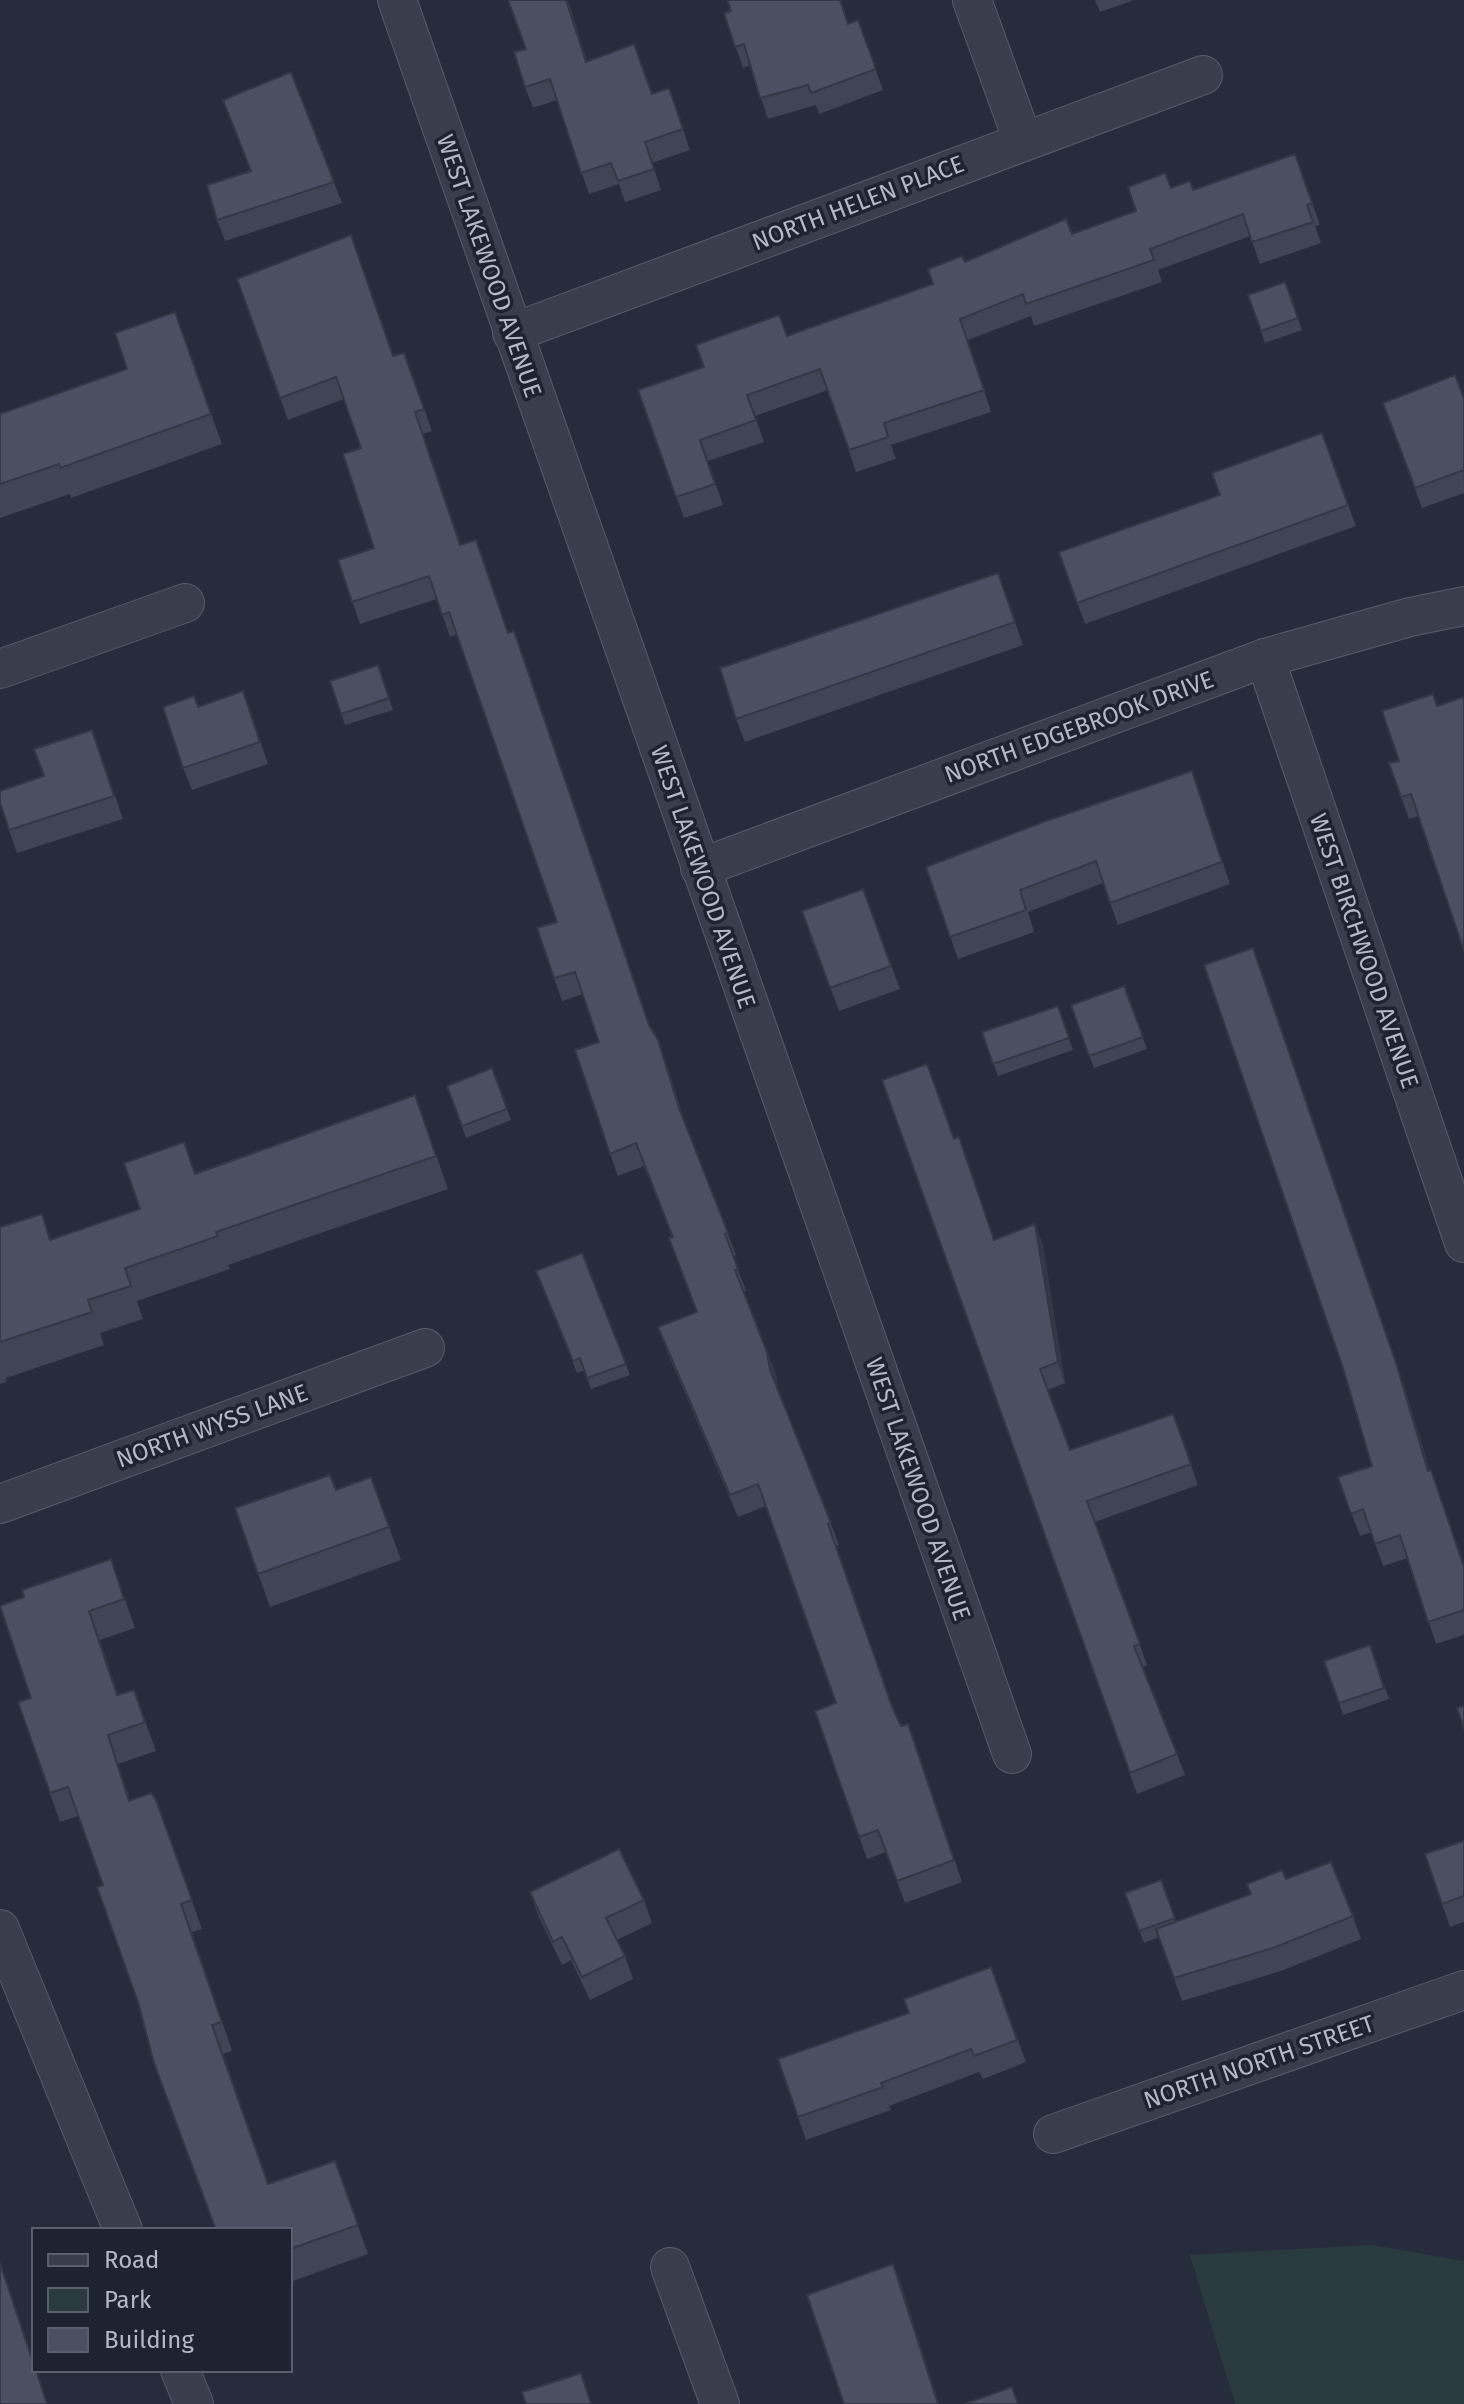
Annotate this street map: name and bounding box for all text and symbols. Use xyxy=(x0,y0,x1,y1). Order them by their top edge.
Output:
street label: WEST LAKEWOOD AVENUE xyxy=(431,131,547,401)
street label: NORTH HELEN PLACE xyxy=(748,150,968,256)
street label: NORTH EDGEBROOK DRIVE xyxy=(941,665,1217,789)
street label: WEST LAKEWOOD AVENUE xyxy=(645,742,761,1012)
street label: WEST BIRCHWOOD AVENUE xyxy=(1304,810,1424,1092)
street label: WEST LAKEWOOD AVENUE xyxy=(860,1354,976,1624)
street label: NORTH WYSS LANE xyxy=(112,1378,312,1474)
street label: NORTH NORTH STREET xyxy=(1140,2009,1378,2115)
legend xyxy=(32,2228,292,2372)
text: Road xyxy=(104,2246,159,2274)
text: Park xyxy=(104,2286,152,2314)
text: Building xyxy=(104,2326,194,2354)

